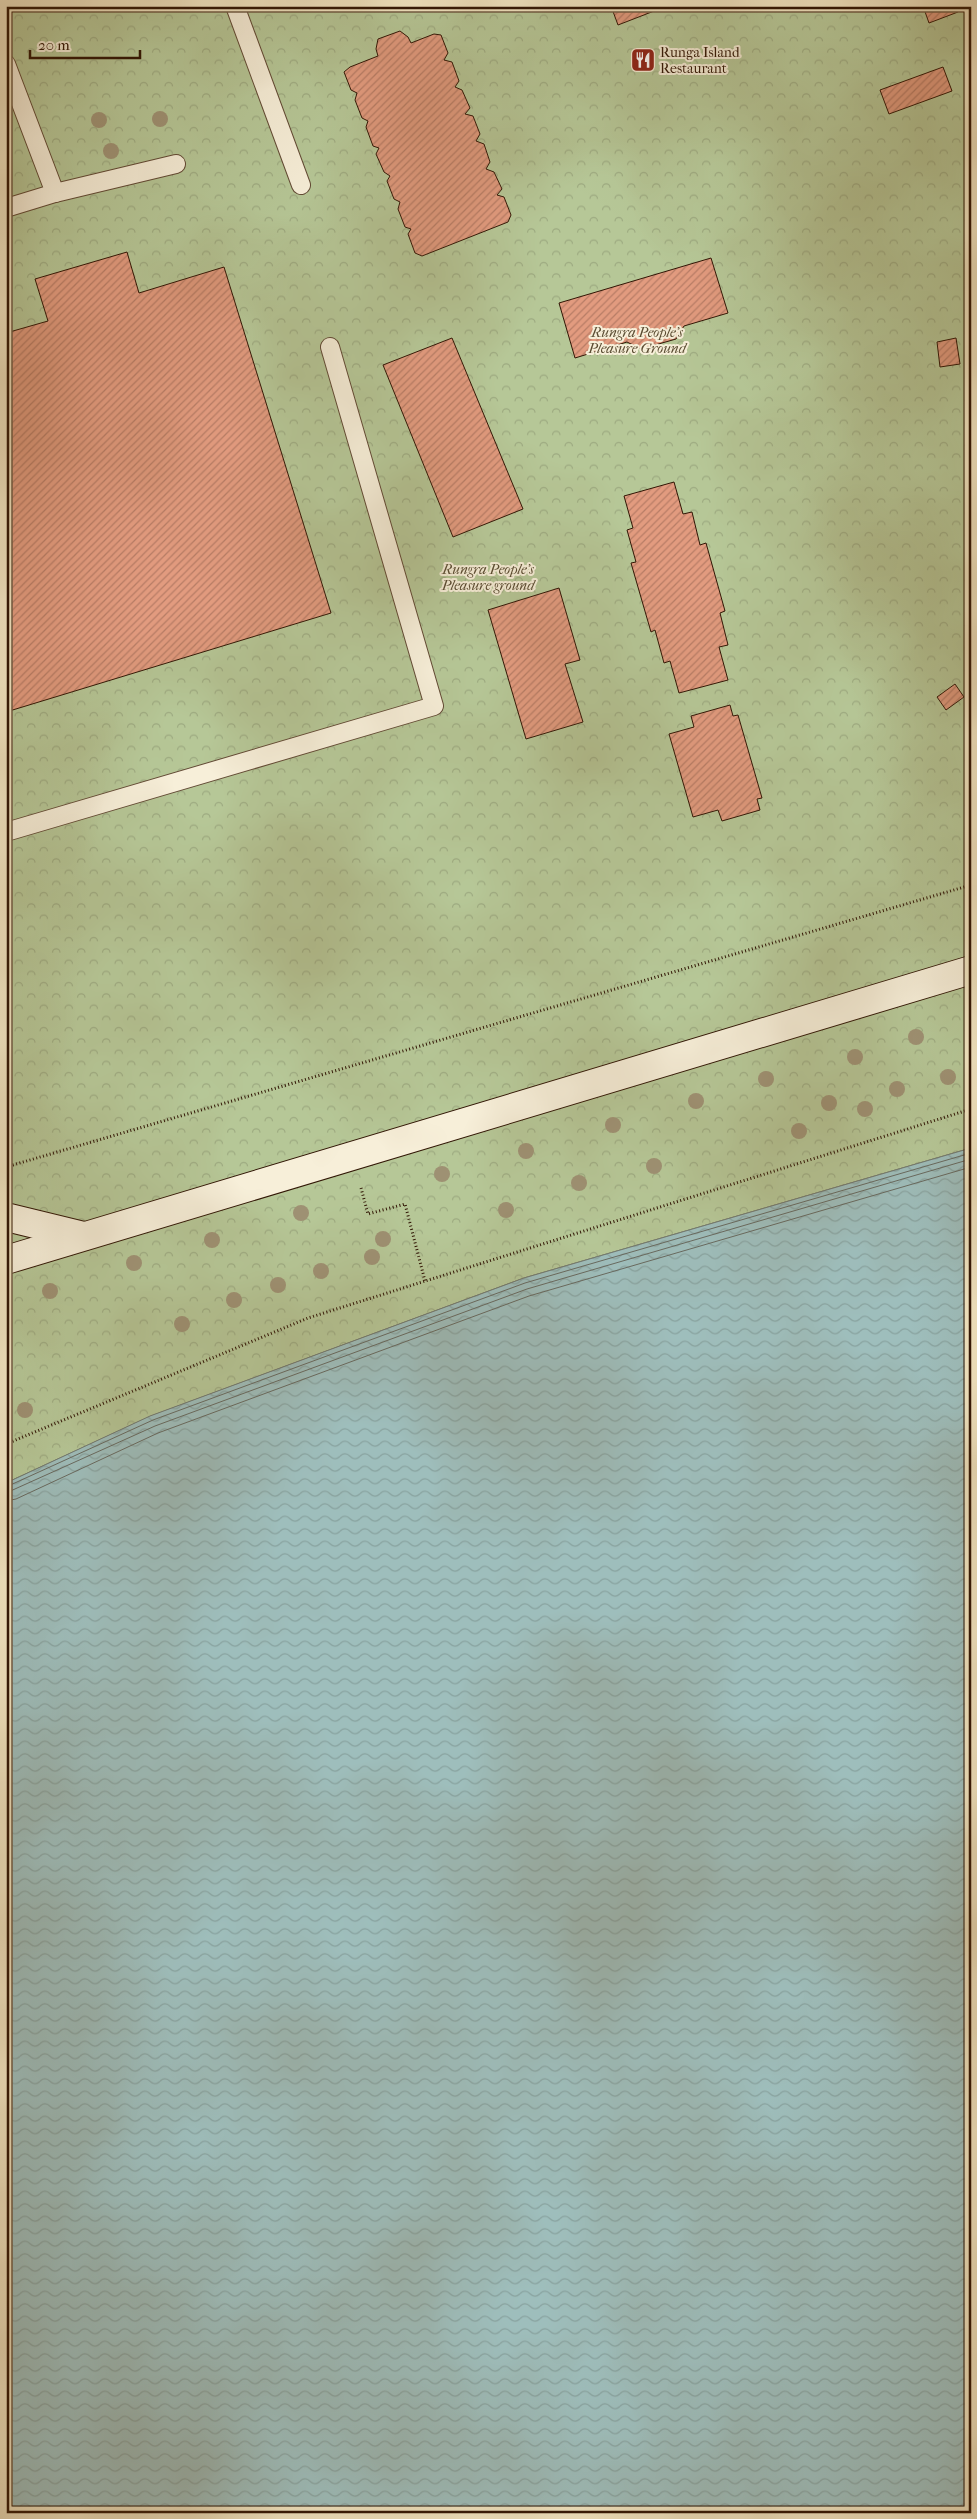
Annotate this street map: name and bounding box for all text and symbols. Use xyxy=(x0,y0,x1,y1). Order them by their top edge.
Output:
scale bar xyxy=(30,28,140,60)
text: 20 m xyxy=(38,36,70,54)
place label: Runga Island Restaurant xyxy=(660,44,740,77)
restaurant icon: Runga Island Restaurant xyxy=(630,47,656,73)
park label: Rungra People's Pleasure Ground xyxy=(587,324,688,357)
park label: Rungra People’s Pleasure ground xyxy=(441,561,536,594)

